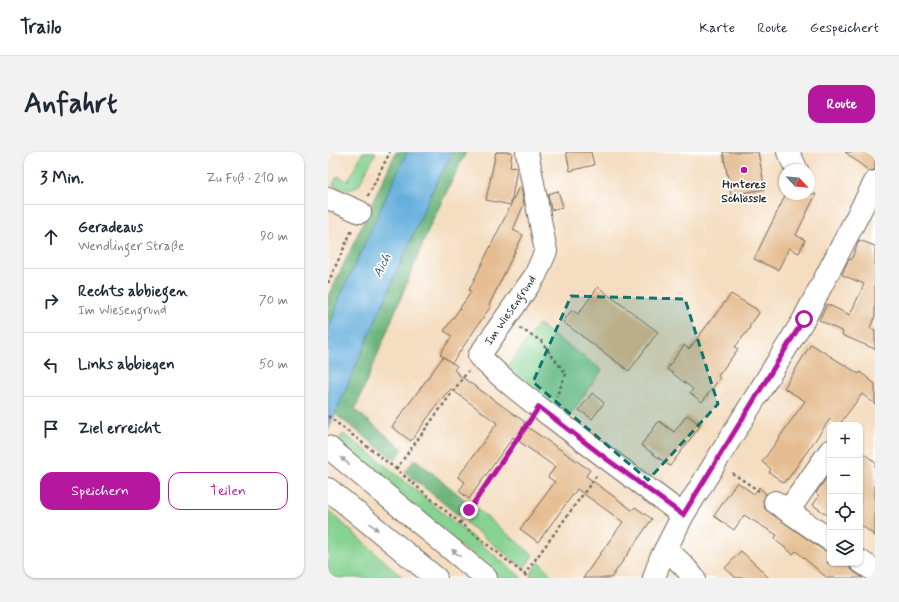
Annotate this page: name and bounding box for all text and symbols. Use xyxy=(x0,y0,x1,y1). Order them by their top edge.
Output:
text: Trailo xyxy=(20,15,62,40)
text: Karte xyxy=(699,19,735,37)
text: Route xyxy=(757,19,788,37)
text: Gespeichert xyxy=(810,19,879,37)
button: Route xyxy=(808,85,875,123)
text: Anfahrt xyxy=(24,86,117,123)
north arrow xyxy=(779,164,815,200)
marker: Hinteres Schlössle xyxy=(739,165,749,175)
text: 3 Min. xyxy=(40,167,84,189)
text: Zu Fuß · 210 m xyxy=(206,170,288,187)
place label: Hinteres Schlössle xyxy=(721,177,767,207)
text: Geradeaus xyxy=(78,218,143,238)
icon: ahead xyxy=(40,226,62,248)
text: 90 m xyxy=(260,228,288,245)
text: Wendlinger Straße xyxy=(78,238,184,255)
water label: Aich xyxy=(369,251,396,280)
street label: Im Wiesengrund xyxy=(481,272,541,349)
text: Rechts abbiegen xyxy=(78,282,188,302)
icon: right xyxy=(40,290,62,312)
text: 70 m xyxy=(259,292,288,309)
text: Im Wiesengrund xyxy=(78,302,167,319)
route start xyxy=(795,310,813,328)
icon: left xyxy=(40,354,62,376)
text: Links abbiegen xyxy=(78,355,175,375)
text: 50 m xyxy=(259,356,288,373)
icon: arrive xyxy=(40,418,62,440)
text: Ziel erreicht xyxy=(78,419,161,439)
map controls xyxy=(827,422,863,566)
button: + xyxy=(827,422,863,458)
one-way arrow xyxy=(339,456,350,465)
button: − xyxy=(827,458,863,494)
button: Speichern xyxy=(40,472,160,510)
button: Teilen xyxy=(168,472,288,510)
button: locate xyxy=(827,494,863,530)
route end xyxy=(460,501,478,519)
one-way arrow xyxy=(368,522,379,531)
button: layers xyxy=(827,530,863,566)
one-way arrow xyxy=(451,549,462,558)

